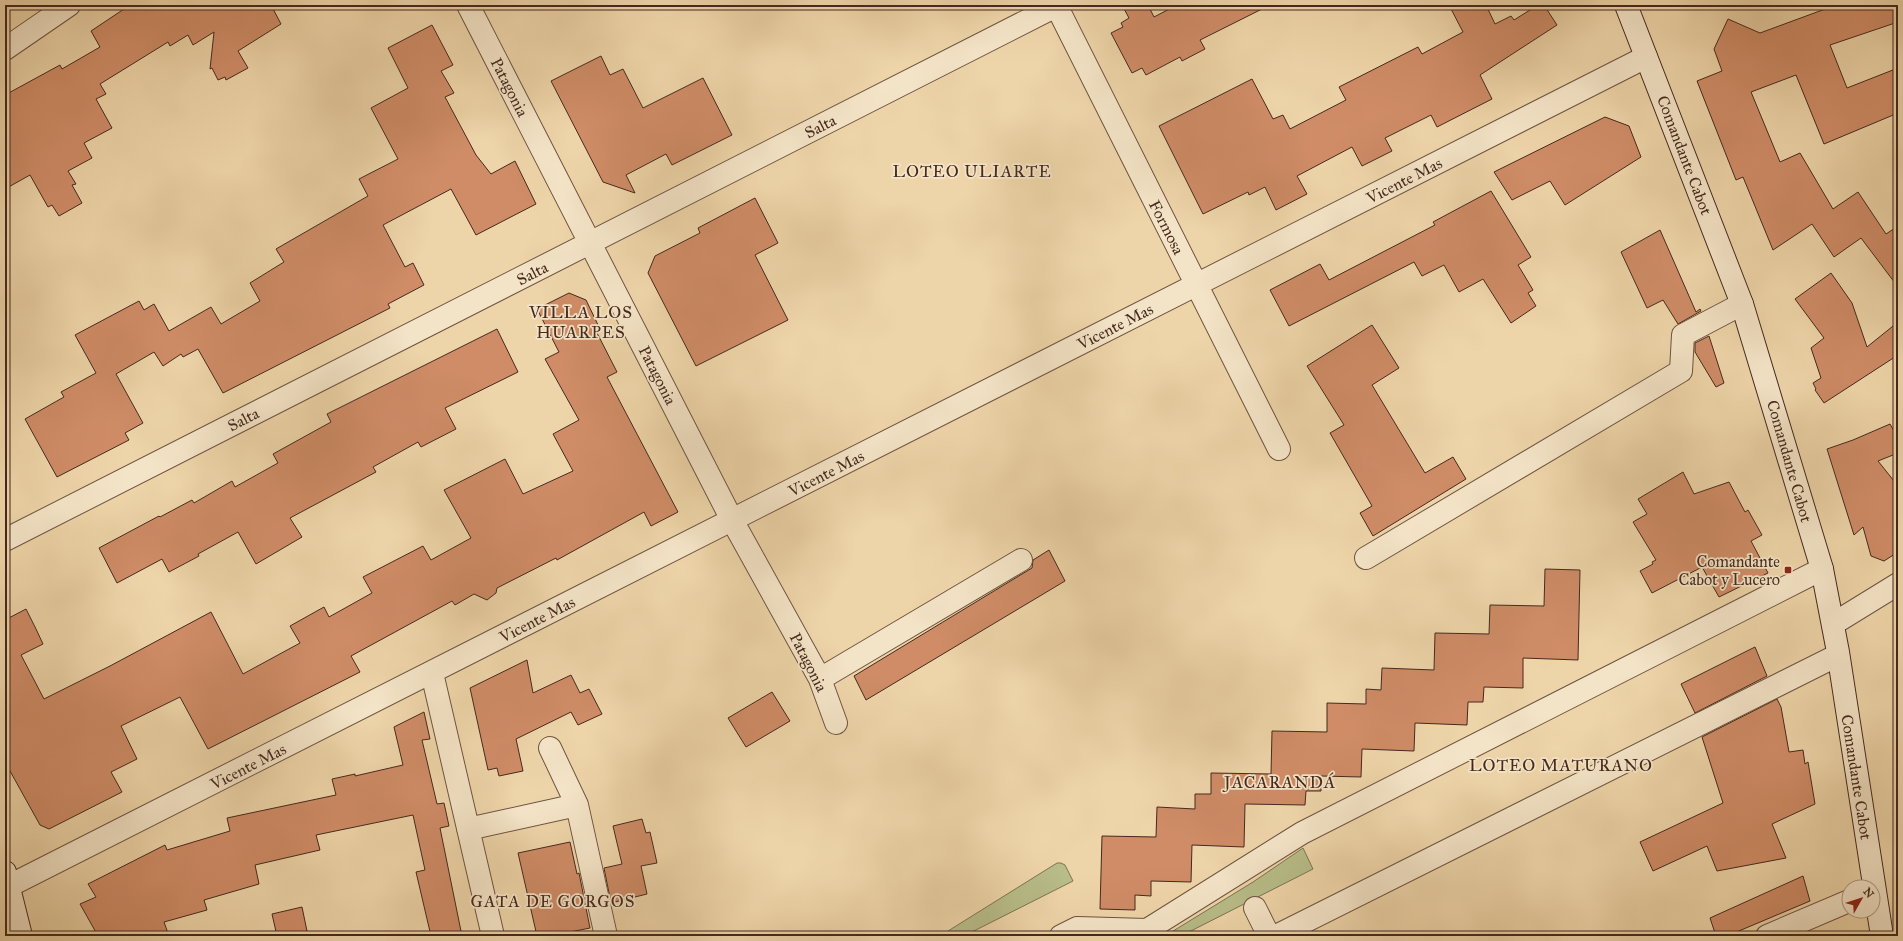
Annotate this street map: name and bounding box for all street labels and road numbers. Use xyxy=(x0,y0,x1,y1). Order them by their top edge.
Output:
street label: Patagonia xyxy=(486,55,533,120)
street label: Comandante Cabot xyxy=(1653,93,1716,218)
street label: Salta xyxy=(801,110,839,142)
street label: Vicente Mas xyxy=(1362,153,1445,208)
street label: Formosa xyxy=(1145,197,1188,258)
street label: Salta xyxy=(513,257,551,289)
street label: Vicente Mas xyxy=(1073,299,1156,354)
street label: Patagonia xyxy=(634,343,681,408)
street label: Comandante Cabot xyxy=(1763,398,1816,525)
street label: Salta xyxy=(224,403,262,435)
street label: Vicente Mas xyxy=(784,446,867,501)
street label: Vicente Mas xyxy=(495,592,578,647)
street label: Patagonia xyxy=(785,630,832,695)
street label: Comandante Cabot xyxy=(1837,713,1876,841)
street label: Vicente Mas xyxy=(206,739,289,794)

